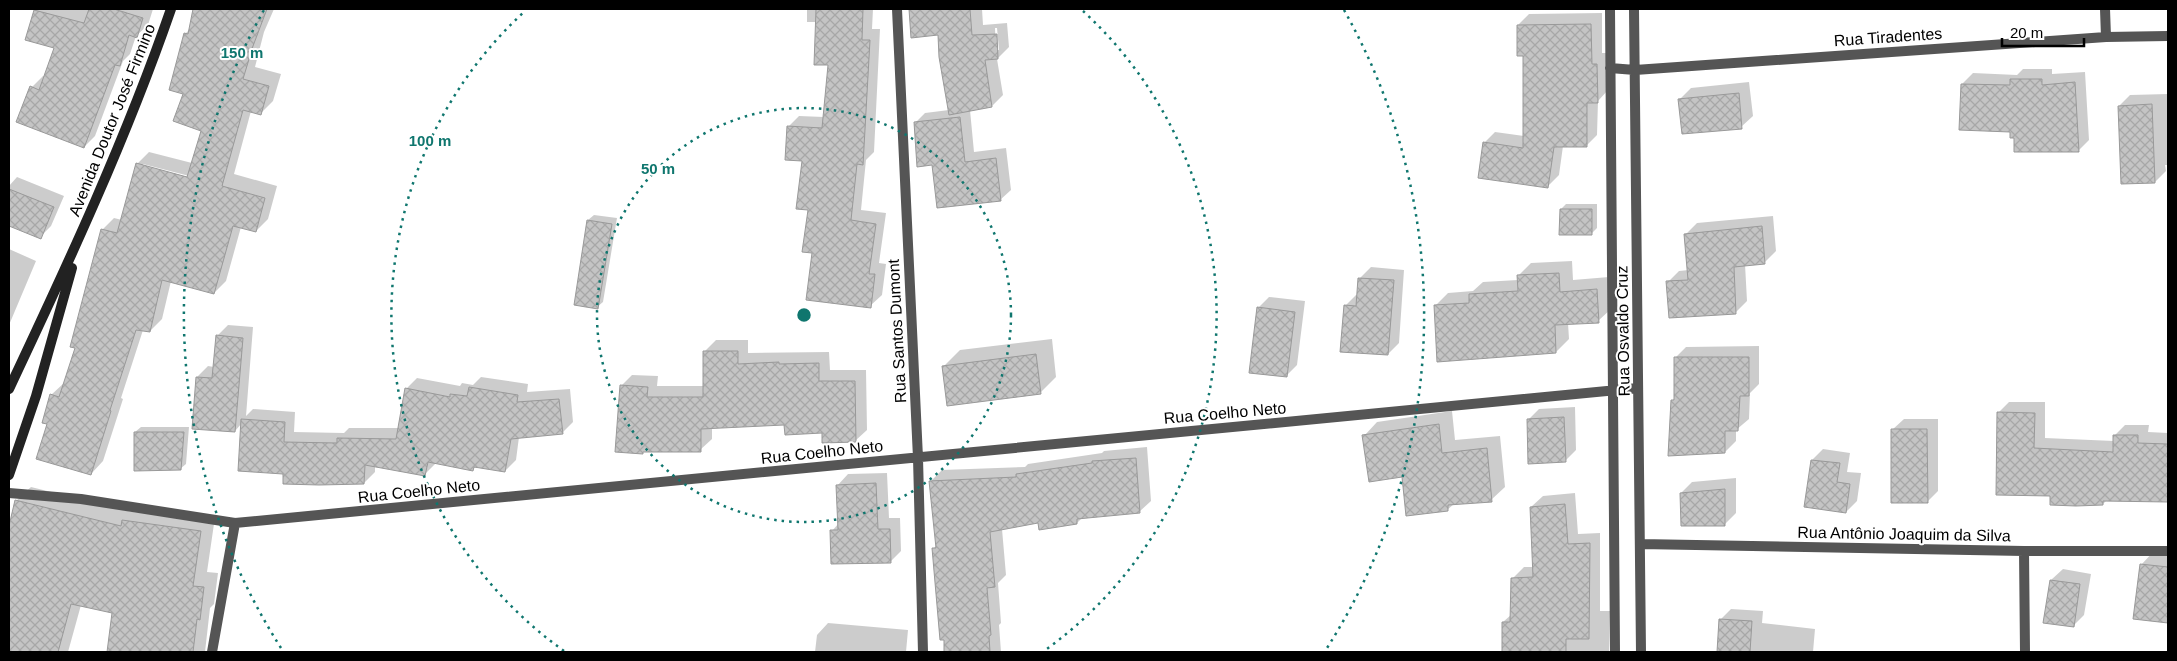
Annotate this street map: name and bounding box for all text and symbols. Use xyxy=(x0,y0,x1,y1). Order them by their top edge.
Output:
scale bar xyxy=(2002,15,2084,47)
street label: Avenida Doutor José Firmino xyxy=(66,21,159,219)
text: 20 m xyxy=(2010,24,2043,41)
street label: Rua Tiradentes xyxy=(1833,25,1943,49)
text: 150 m xyxy=(221,44,263,61)
text: 100 m xyxy=(409,132,451,149)
text: 50 m xyxy=(641,160,675,177)
street label: Rua Santos Dumont xyxy=(885,258,909,403)
street label: Rua Osvaldo Cruz xyxy=(1613,266,1633,396)
centre of rings xyxy=(795,306,813,324)
street label: Rua Coelho Neto xyxy=(1163,399,1287,427)
street label: Rua Coelho Neto xyxy=(760,437,884,467)
street label: Rua Coelho Neto xyxy=(357,476,481,506)
street label: Rua Antônio Joaquim da Silva xyxy=(1797,524,2011,544)

